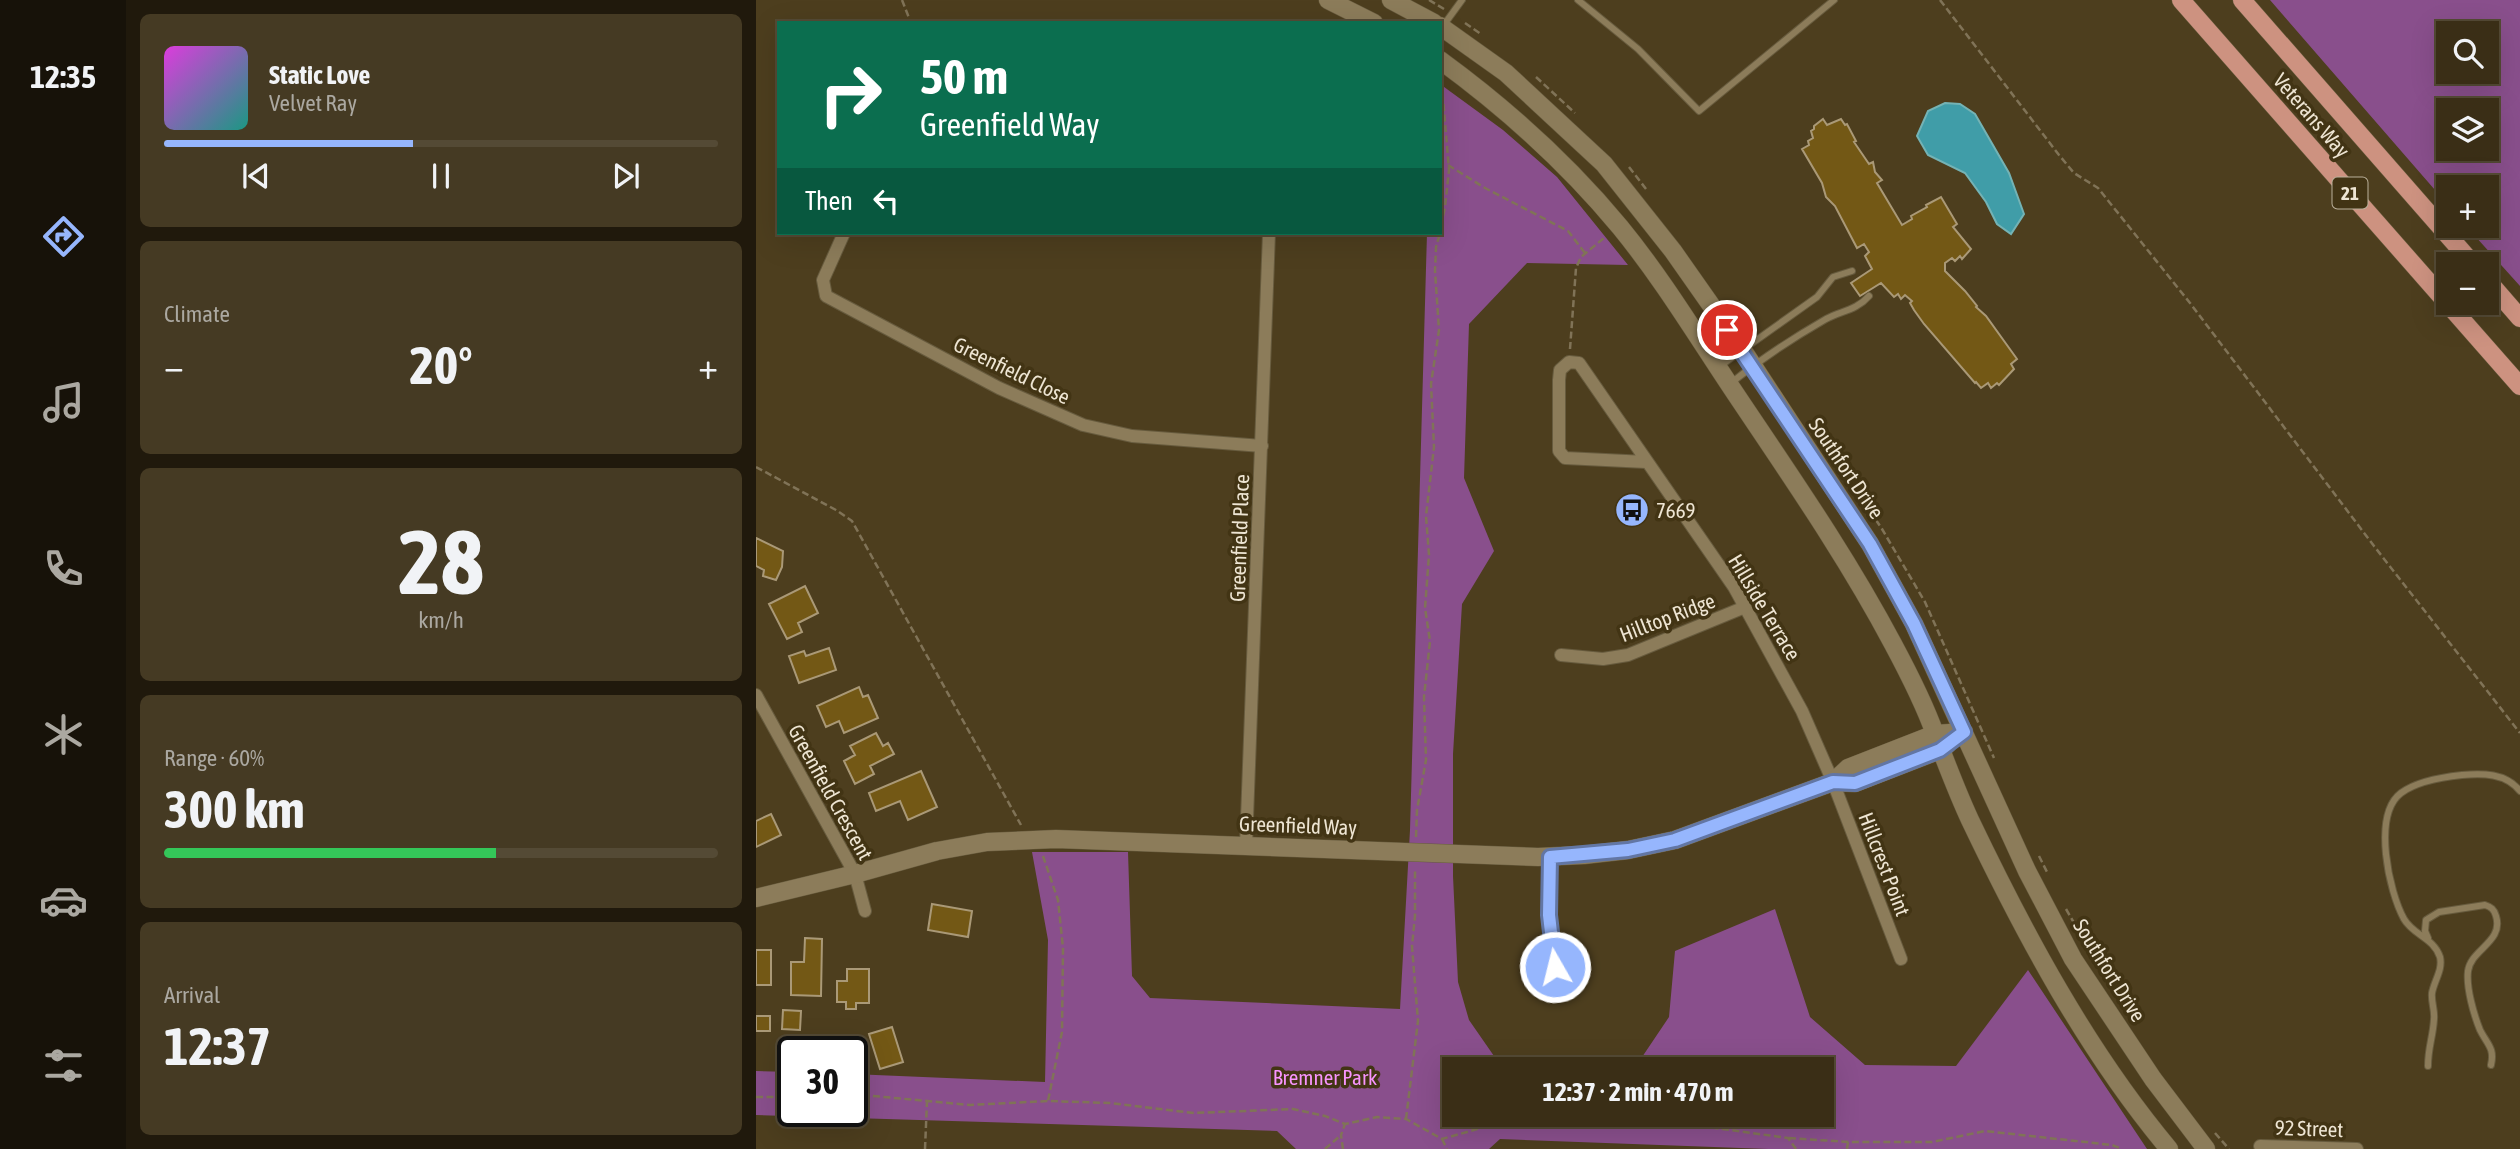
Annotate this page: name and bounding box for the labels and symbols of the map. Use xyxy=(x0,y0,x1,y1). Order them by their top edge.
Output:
street label: Veterans Way xyxy=(2269,68,2355,162)
road number: 21 xyxy=(2332,178,2368,209)
pin xyxy=(1697,300,1757,360)
street label: Greenfield Close xyxy=(950,331,1074,409)
street label: Southfort Drive xyxy=(1805,413,1889,523)
street label: Greenfield Place xyxy=(1225,474,1253,602)
bus stop icon: 7669 xyxy=(1613,491,1651,529)
place label: 7669 xyxy=(1656,498,1695,522)
street label: Hillside Terrace xyxy=(1724,550,1806,664)
street label: Hilltop Ridge xyxy=(1616,588,1718,646)
street label: Greenfield Crescent xyxy=(784,720,878,864)
street label: Hillcrest Point xyxy=(1854,809,1916,919)
street label: Greenfield Way xyxy=(1239,811,1358,839)
street label: Southfort Drive xyxy=(2069,914,2151,1026)
position arrow xyxy=(1518,930,1592,1004)
speed limit sign: 30 xyxy=(777,1036,868,1127)
park label: Bremner Park xyxy=(1273,1065,1377,1089)
street label: 92 Street xyxy=(2274,1115,2344,1141)

